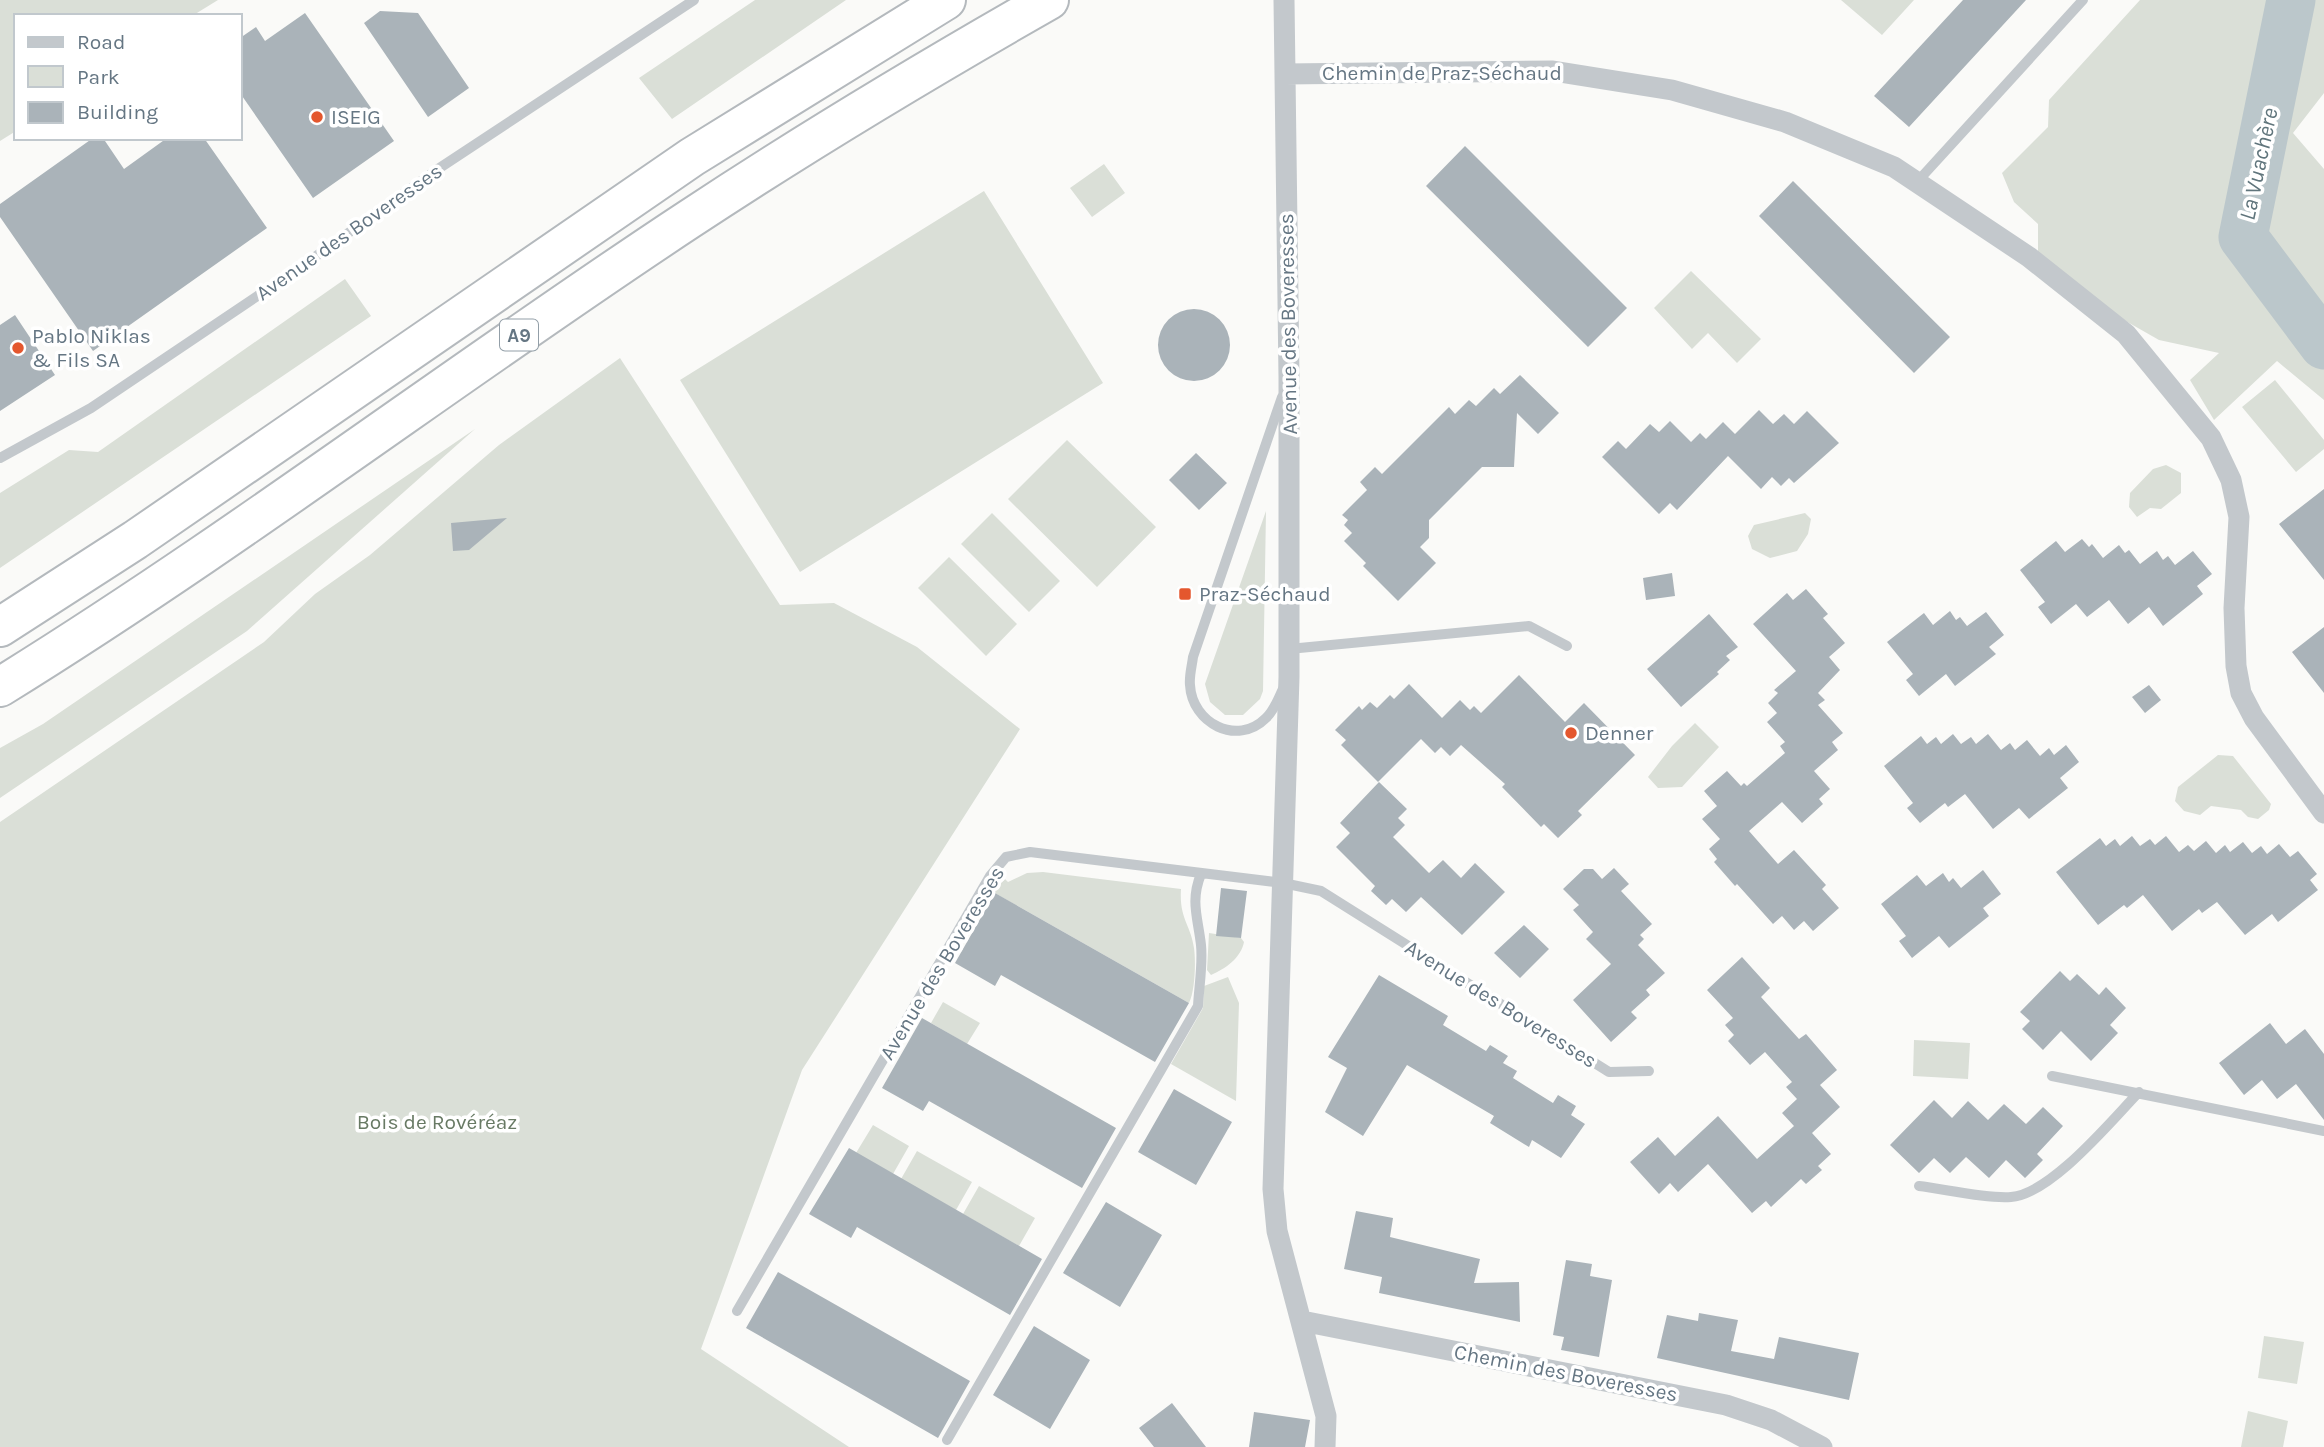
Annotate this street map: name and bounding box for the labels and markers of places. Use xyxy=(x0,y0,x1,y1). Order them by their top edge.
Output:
place label: ISEIG xyxy=(331,105,381,129)
marker: ISEIG xyxy=(309,109,325,125)
place label: Pablo Niklas & Fils SA xyxy=(32,324,151,372)
marker: Pablo Niklas & Fils SA xyxy=(10,340,26,356)
place label: Praz-Séchaud xyxy=(1199,582,1331,606)
marker: Praz-Séchaud xyxy=(1177,586,1193,602)
place label: Denner xyxy=(1585,721,1654,745)
marker: Denner xyxy=(1563,725,1579,741)

